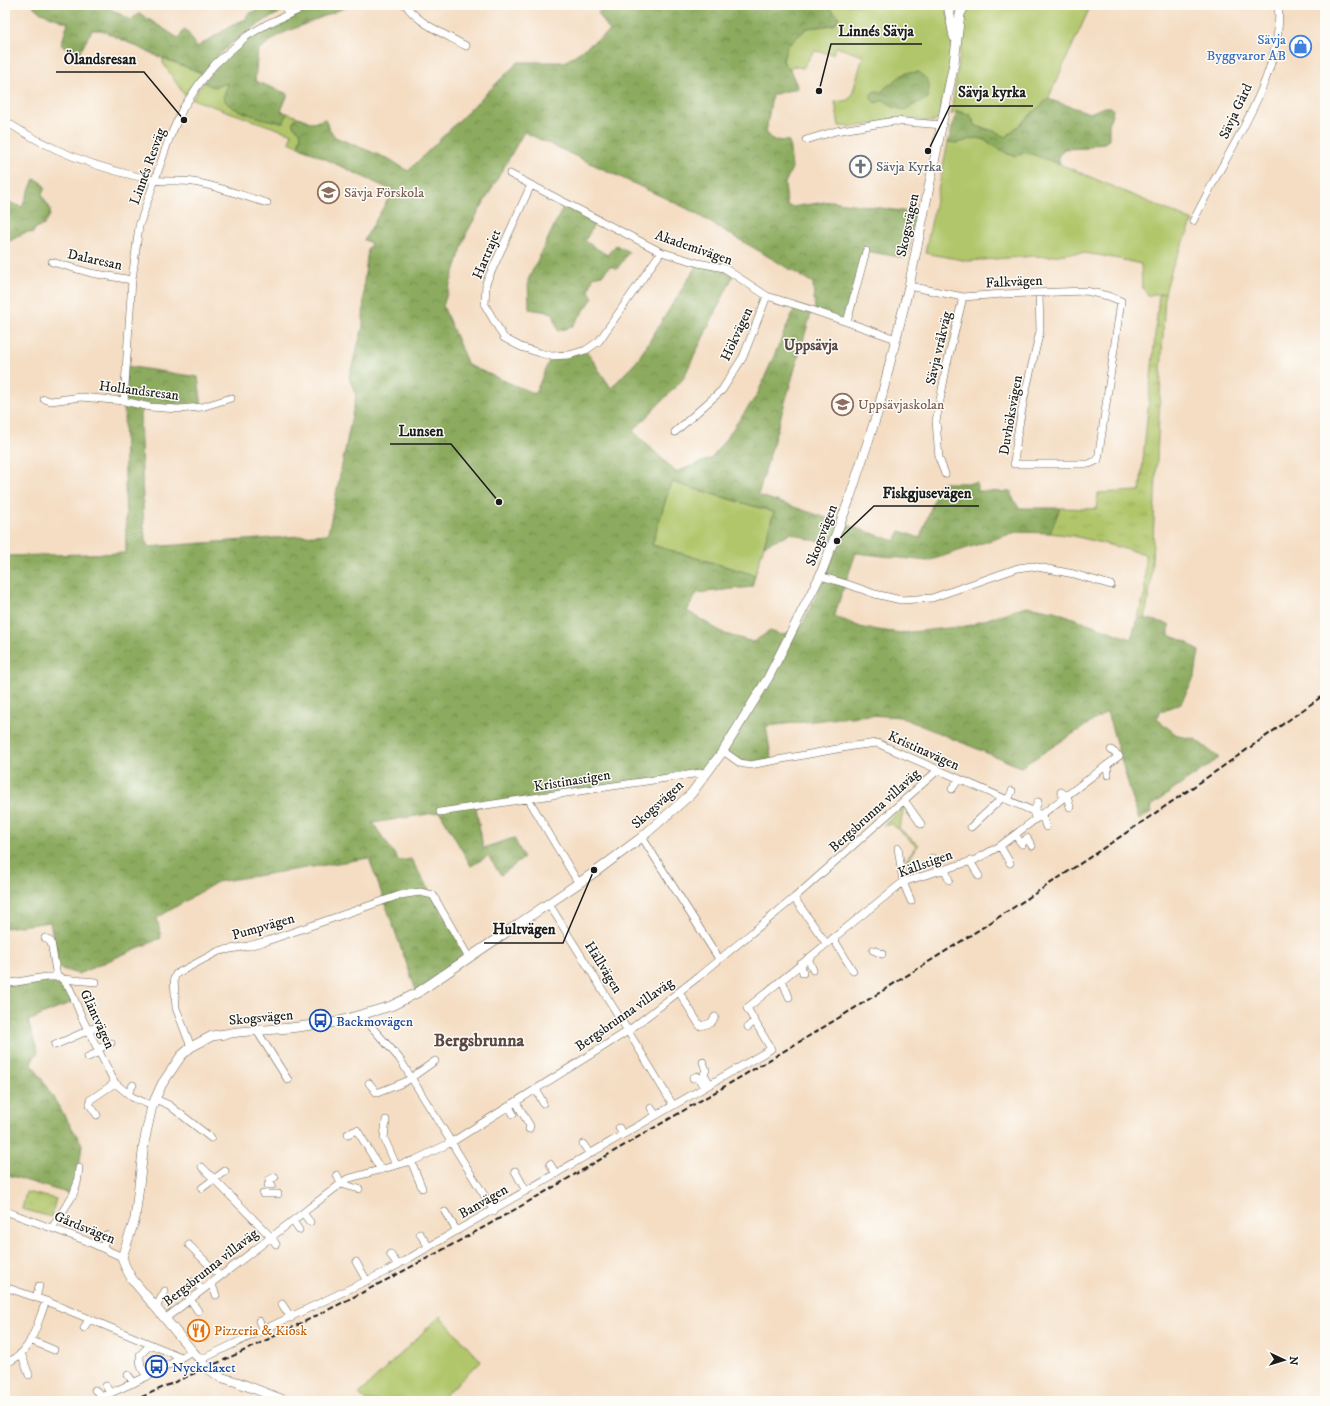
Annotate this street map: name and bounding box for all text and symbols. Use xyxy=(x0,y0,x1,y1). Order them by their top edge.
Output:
callout: Linnés Sävja xyxy=(831,17,922,44)
text: Linnés Sävja xyxy=(838,22,914,41)
place label: Sävja Byggvaror AB xyxy=(1206,31,1286,65)
shop icon: Sävja Byggvaror AB xyxy=(1288,34,1314,60)
callout: Ölandsresan xyxy=(56,45,144,72)
text: Ölandsresan xyxy=(64,49,136,69)
callout: Sävja kyrka xyxy=(950,79,1033,106)
street label: Sävja Gård xyxy=(1215,81,1257,142)
text: Sävja kyrka xyxy=(958,83,1027,102)
street label: Linnés Resväg xyxy=(126,125,170,207)
church icon: Sävja Kyrka xyxy=(848,153,874,179)
place label: Sävja Kyrka xyxy=(876,158,942,176)
school or university icon: Sävja Förskola xyxy=(316,179,342,205)
place label: Sävja Förskola xyxy=(344,184,424,202)
street label: Skogsvägen xyxy=(892,191,924,259)
street label: Hartrajet xyxy=(468,226,506,282)
street label: Akademivägen xyxy=(653,226,735,270)
street label: Dalaresan xyxy=(66,245,124,275)
street label: Falkvägen xyxy=(985,271,1044,292)
street label: Hökvägen xyxy=(717,304,757,364)
street label: Sävja vråkväg xyxy=(922,310,956,387)
district label: Uppsävja xyxy=(784,336,839,355)
street label: Duvhöksvägen xyxy=(995,373,1027,457)
street label: Hollandsresan xyxy=(98,377,181,405)
school or university icon: Uppsävjaskolan xyxy=(829,391,855,417)
place label: Uppsävjaskolan xyxy=(858,396,945,414)
callout: Lunsen xyxy=(390,417,451,444)
text: Lunsen xyxy=(399,422,444,441)
callout: Fiskgjusevägen xyxy=(874,479,979,506)
text: Fiskgjusevägen xyxy=(882,484,972,503)
street label: Skogsvägen xyxy=(802,501,842,569)
street label: Kristinavägen xyxy=(885,727,963,775)
street label: Bergsbrunna villaväg xyxy=(825,765,924,856)
street label: Kristinastigen xyxy=(533,766,612,796)
street label: Skogsvägen xyxy=(628,776,688,833)
street label: Källstigen xyxy=(896,846,956,882)
street label: Pumpvägen xyxy=(230,909,297,944)
callout: Hultvägen xyxy=(484,916,563,943)
text: Hultvägen xyxy=(492,920,556,939)
street label: Hällvägen xyxy=(580,938,627,997)
street label: Bergsbrunna villaväg xyxy=(572,974,678,1056)
street label: Gläntvägen xyxy=(75,987,119,1053)
street label: Skogsvägen xyxy=(228,1006,295,1030)
bus stop icon: Backmovägen xyxy=(308,1008,334,1034)
place label: Backmovägen xyxy=(336,1013,414,1031)
district label: Bergsbrunna xyxy=(434,1030,525,1052)
street label: Banvägen xyxy=(456,1180,512,1223)
street label: Gårdsvägen xyxy=(51,1207,119,1249)
street label: Bergsbrunna villaväg xyxy=(159,1225,262,1311)
restaurant icon: Pizzeria & Kiosk xyxy=(185,1317,211,1343)
place label: Pizzeria & Kiosk xyxy=(214,1322,307,1340)
north arrow xyxy=(1264,1340,1304,1380)
bus stop icon: Nyckelaxet xyxy=(143,1354,169,1380)
text: N xyxy=(1286,1356,1300,1366)
place label: Nyckelaxet xyxy=(172,1359,236,1377)

